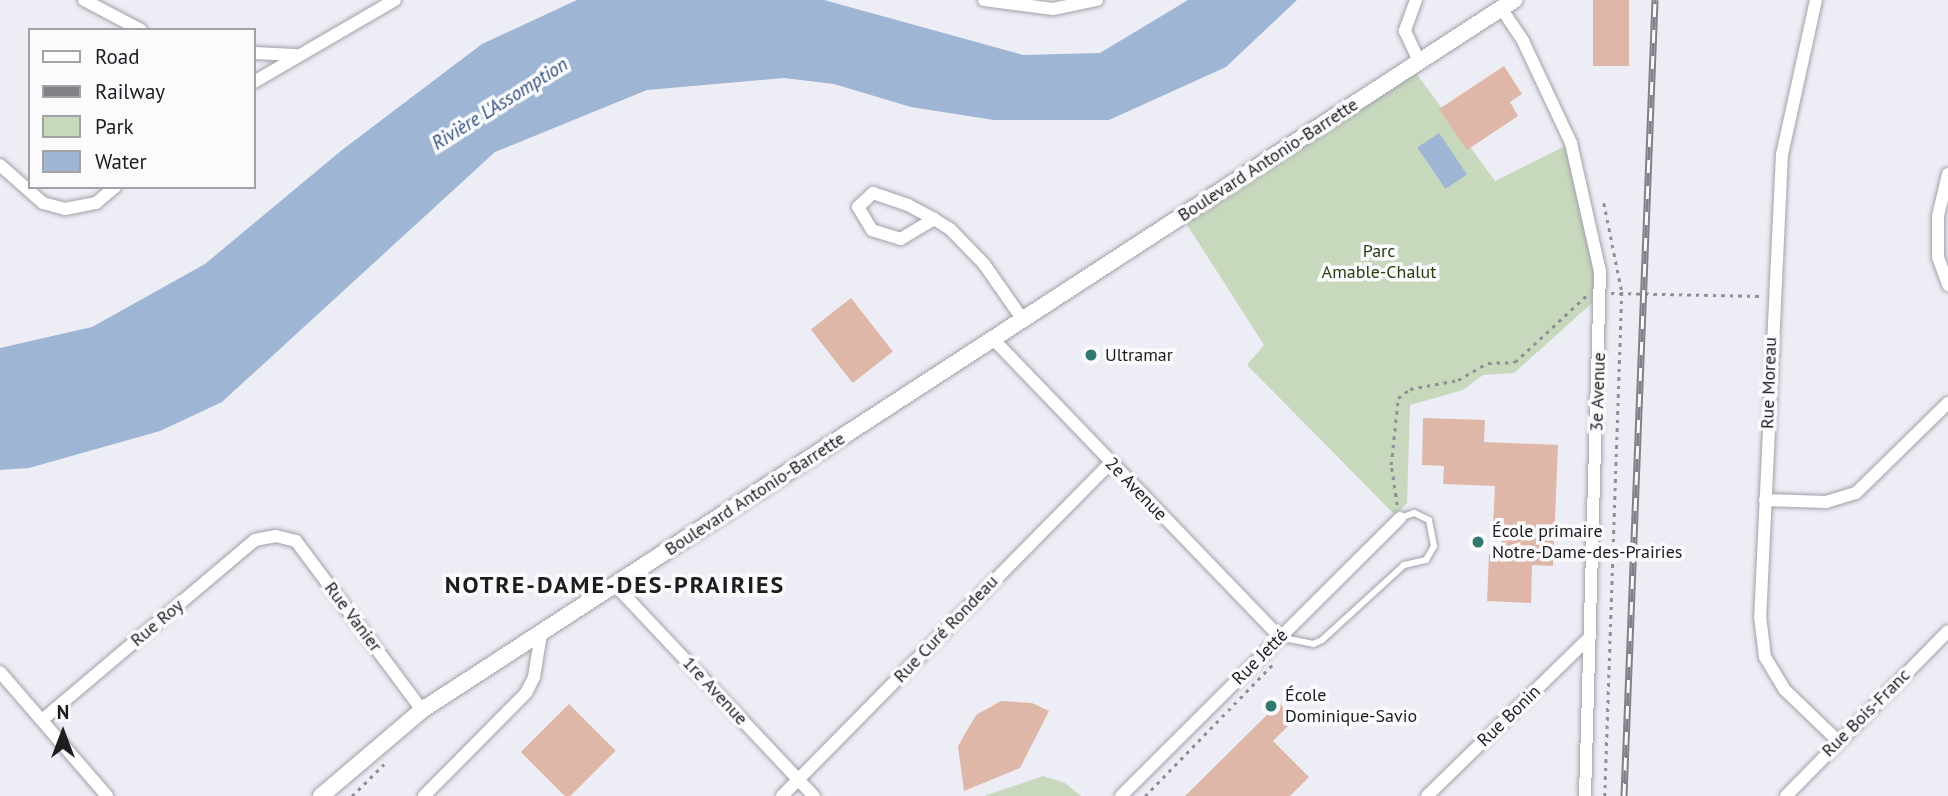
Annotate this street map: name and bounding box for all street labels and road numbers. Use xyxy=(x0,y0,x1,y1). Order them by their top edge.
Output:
street label: Boulevard Antonio-Barrette xyxy=(1174,94,1362,226)
street label: Rue Moreau xyxy=(1757,337,1781,429)
street label: 3e Avenue xyxy=(1586,352,1610,432)
street label: Boulevard Antonio-Barrette xyxy=(661,428,849,560)
street label: 2e Avenue xyxy=(1100,453,1172,525)
street label: Rue Curé Rondeau xyxy=(889,571,1003,687)
street label: Rue Vanier xyxy=(320,578,386,656)
street label: Rue Roy xyxy=(126,595,188,651)
street label: Rue Jetté xyxy=(1228,625,1292,689)
street label: 1re Avenue xyxy=(678,652,752,730)
street label: Rue Bois-Franc xyxy=(1818,665,1914,761)
street label: Rue Bonin xyxy=(1473,681,1545,751)

